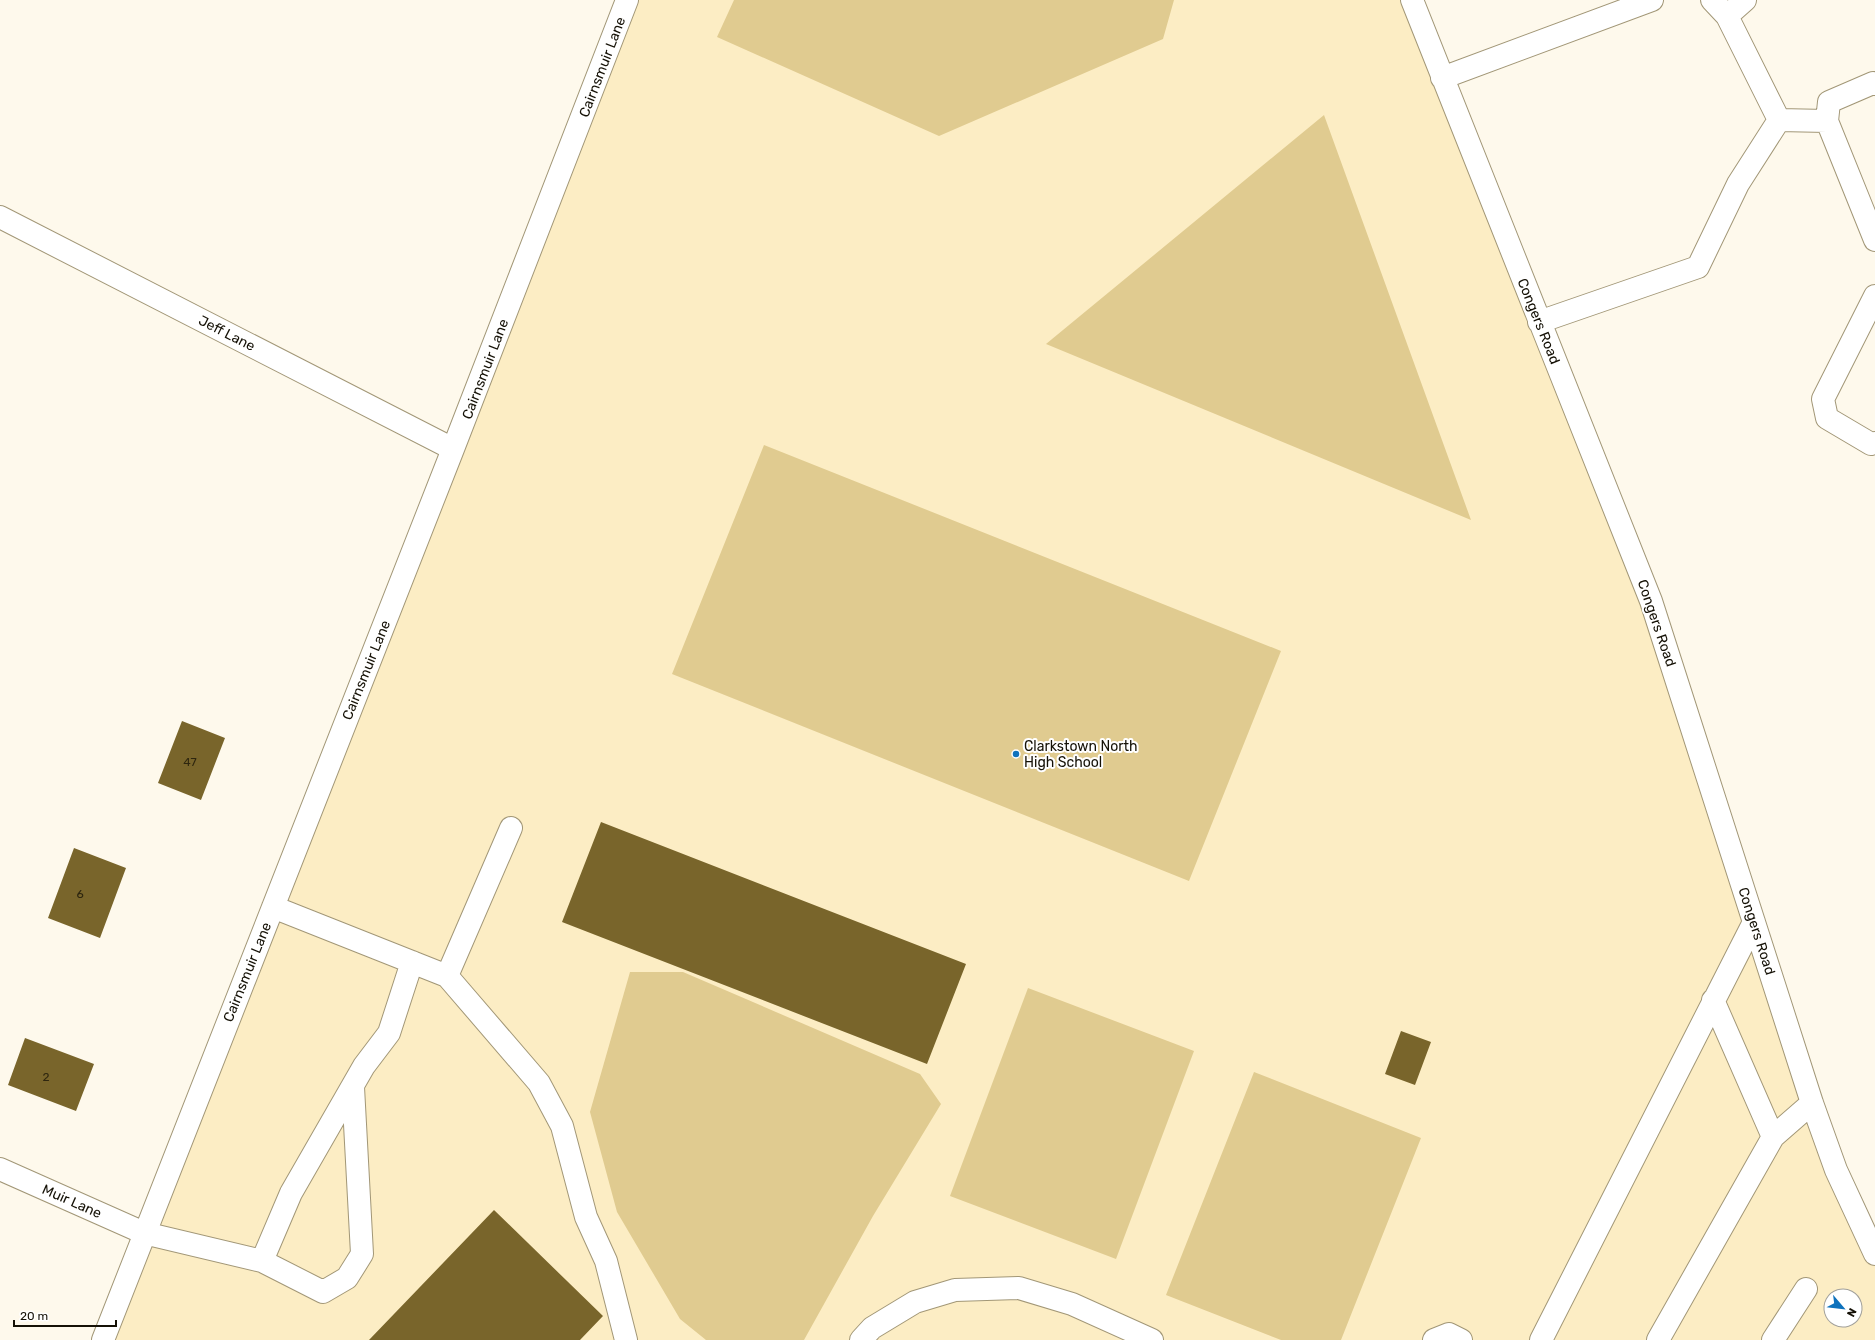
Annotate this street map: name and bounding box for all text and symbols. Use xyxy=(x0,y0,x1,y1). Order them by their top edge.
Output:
street label: Cairnsmuir Lane xyxy=(576,15,629,120)
street label: Congers Road xyxy=(1514,276,1563,367)
street label: Jeff Lane xyxy=(196,312,258,355)
street label: Cairnsmuir Lane xyxy=(459,317,512,422)
street label: Congers Road xyxy=(1634,577,1679,669)
street label: Cairnsmuir Lane xyxy=(339,618,394,723)
place label: Clarkstown North High School xyxy=(1024,738,1138,771)
marker: Clarkstown North High School xyxy=(1011,749,1021,759)
house number: 47 xyxy=(183,755,197,769)
street label: Congers Road xyxy=(1734,885,1779,977)
house number: 6 xyxy=(76,887,84,901)
street label: Cairnsmuir Lane xyxy=(220,920,275,1025)
house number: 2 xyxy=(42,1070,50,1084)
street label: Muir Lane xyxy=(39,1181,104,1222)
north arrow xyxy=(1823,1288,1863,1328)
scale bar xyxy=(14,1302,116,1328)
text: N xyxy=(1844,1306,1859,1319)
text: 20 m xyxy=(20,1309,48,1323)

